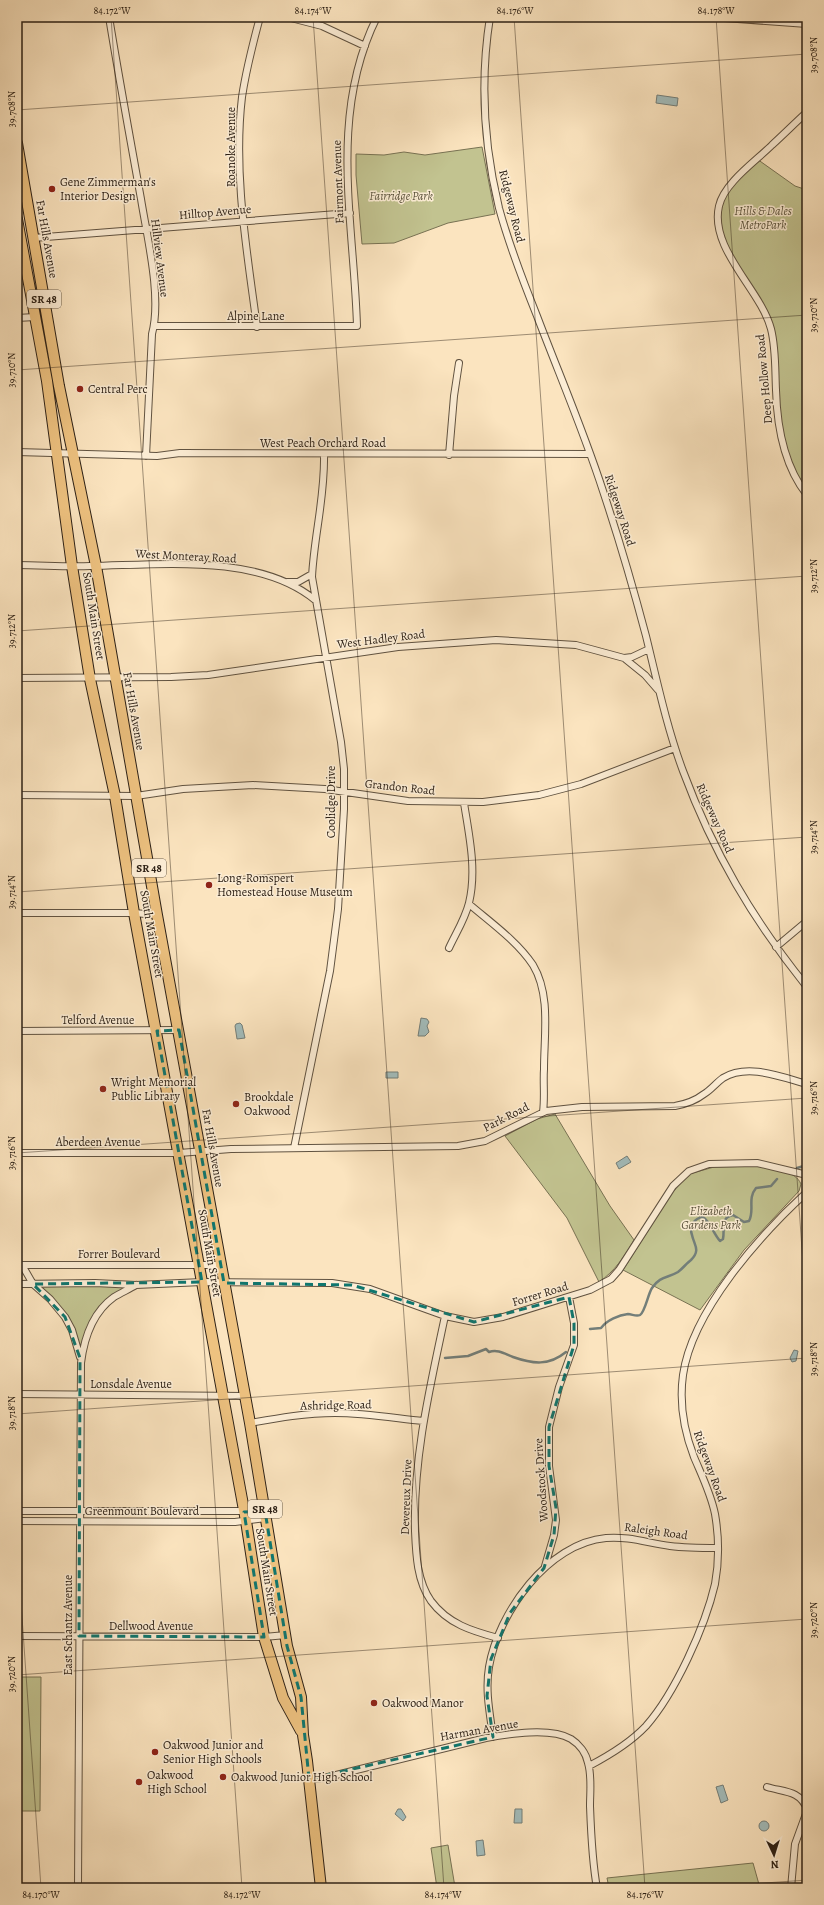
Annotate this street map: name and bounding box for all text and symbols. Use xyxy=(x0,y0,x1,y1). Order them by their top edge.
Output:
text: 84.172°W xyxy=(93,4,131,17)
text: 84.174°W xyxy=(295,4,332,17)
text: 84.176°W xyxy=(496,4,534,17)
text: 84.178°W xyxy=(697,4,735,17)
text: 39.708°N xyxy=(807,37,820,73)
text: 39.708°N xyxy=(5,91,18,127)
street label: Roanoke Avenue xyxy=(223,107,239,187)
street label: Fairmont Avenue xyxy=(329,140,347,224)
street label: Ridgeway Road xyxy=(495,168,529,245)
place label: Gene Zimmerman's Interior Design xyxy=(60,174,156,204)
marker: Gene Zimmerman's Interior Design xyxy=(47,184,57,194)
park label: Fairridge Park xyxy=(369,188,433,204)
street label: Far Hills Avenue xyxy=(32,199,62,279)
street label: Hilltop Avenue xyxy=(178,201,252,223)
park label: Hills & Dales MetroPark xyxy=(734,203,792,233)
street label: Hillview Avenue xyxy=(147,218,173,298)
road number: SR 48 xyxy=(27,290,61,308)
text: 39.710°N xyxy=(807,298,820,332)
street label: Alpine Lane xyxy=(226,308,285,324)
street label: Deep Hollow Road xyxy=(752,333,776,425)
text: 39.710°N xyxy=(5,353,18,387)
place label: Central Perc xyxy=(88,381,148,397)
marker: Central Perc xyxy=(75,384,85,394)
street label: West Peach Orchard Road xyxy=(259,435,386,451)
street label: Ridgeway Road xyxy=(601,472,639,549)
street label: West Monteray Road xyxy=(134,545,237,567)
text: 39.712°N xyxy=(807,559,820,593)
street label: South Main Street xyxy=(79,571,109,661)
text: 39.712°N xyxy=(5,614,18,648)
street label: West Hadley Road xyxy=(335,626,427,652)
street label: Far Hills Avenue xyxy=(119,671,149,751)
street label: Coolidge Drive xyxy=(323,766,339,838)
street label: Grandon Road xyxy=(364,775,437,799)
street label: Ridgeway Road xyxy=(692,781,738,856)
text: 39.714°N xyxy=(807,820,820,854)
road number: SR 48 xyxy=(132,859,166,877)
place label: Long-Romspert Homestead House Museum xyxy=(217,870,353,900)
text: 39.714°N xyxy=(5,875,18,909)
marker: Long-Romspert Homestead House Museum xyxy=(204,880,214,890)
street label: South Main Street xyxy=(136,889,168,979)
street label: Telford Avenue xyxy=(62,1012,134,1028)
place label: Wright Memorial Public Library xyxy=(110,1074,196,1104)
text: 39.716°N xyxy=(807,1081,820,1115)
marker: Wright Memorial Public Library xyxy=(98,1084,108,1094)
place label: Brookdale Oakwood xyxy=(244,1089,294,1119)
street label: Park Road xyxy=(480,1098,532,1135)
marker: Brookdale Oakwood xyxy=(231,1099,241,1109)
street label: Far Hills Avenue xyxy=(198,1108,228,1188)
street label: Aberdeen Avenue xyxy=(55,1134,140,1150)
text: 39.716°N xyxy=(5,1136,18,1170)
park label: Elizabeth Gardens Park xyxy=(681,1203,742,1233)
street label: South Main Street xyxy=(194,1208,226,1298)
street label: Forrer Boulevard xyxy=(78,1246,161,1262)
street label: Forrer Road xyxy=(510,1278,571,1310)
text: 39.718°N xyxy=(807,1342,820,1376)
street label: Lonsdale Avenue xyxy=(90,1376,172,1392)
text: 39.718°N xyxy=(5,1396,18,1430)
street label: Ashridge Road xyxy=(299,1396,372,1414)
street label: Ridgeway Road xyxy=(690,1428,730,1504)
street label: Woodstock Drive xyxy=(530,1438,552,1523)
street label: Devereux Drive xyxy=(397,1459,415,1535)
road number: SR 48 xyxy=(248,1500,282,1518)
street label: Greenmount Boulevard xyxy=(85,1503,200,1519)
street label: Raleigh Road xyxy=(623,1519,689,1543)
street label: South Main Street xyxy=(252,1527,282,1617)
street label: East Schantz Avenue xyxy=(60,1575,76,1675)
text: 39.720°N xyxy=(807,1602,820,1638)
street label: Dellwood Avenue xyxy=(109,1618,193,1634)
text: 39.720°N xyxy=(5,1656,18,1692)
place label: Oakwood Manor xyxy=(382,1695,464,1711)
marker: Oakwood Manor xyxy=(369,1698,379,1708)
street label: Harman Avenue xyxy=(439,1715,519,1745)
place label: Oakwood Junior and Senior High Schools xyxy=(163,1737,264,1767)
marker: Oakwood Junior and Senior High Schools xyxy=(150,1747,160,1757)
place label: Oakwood High School xyxy=(147,1767,207,1797)
place label: Oakwood Junior High School xyxy=(231,1769,373,1785)
marker: Oakwood Junior High School xyxy=(218,1772,228,1782)
marker: Oakwood High School xyxy=(134,1777,144,1787)
north arrow xyxy=(754,1835,794,1875)
text: N xyxy=(770,1857,779,1872)
text: 84.170°W xyxy=(22,1888,61,1901)
text: 84.172°W xyxy=(223,1888,261,1901)
text: 84.174°W xyxy=(425,1888,462,1901)
text: 84.176°W xyxy=(626,1888,664,1901)

